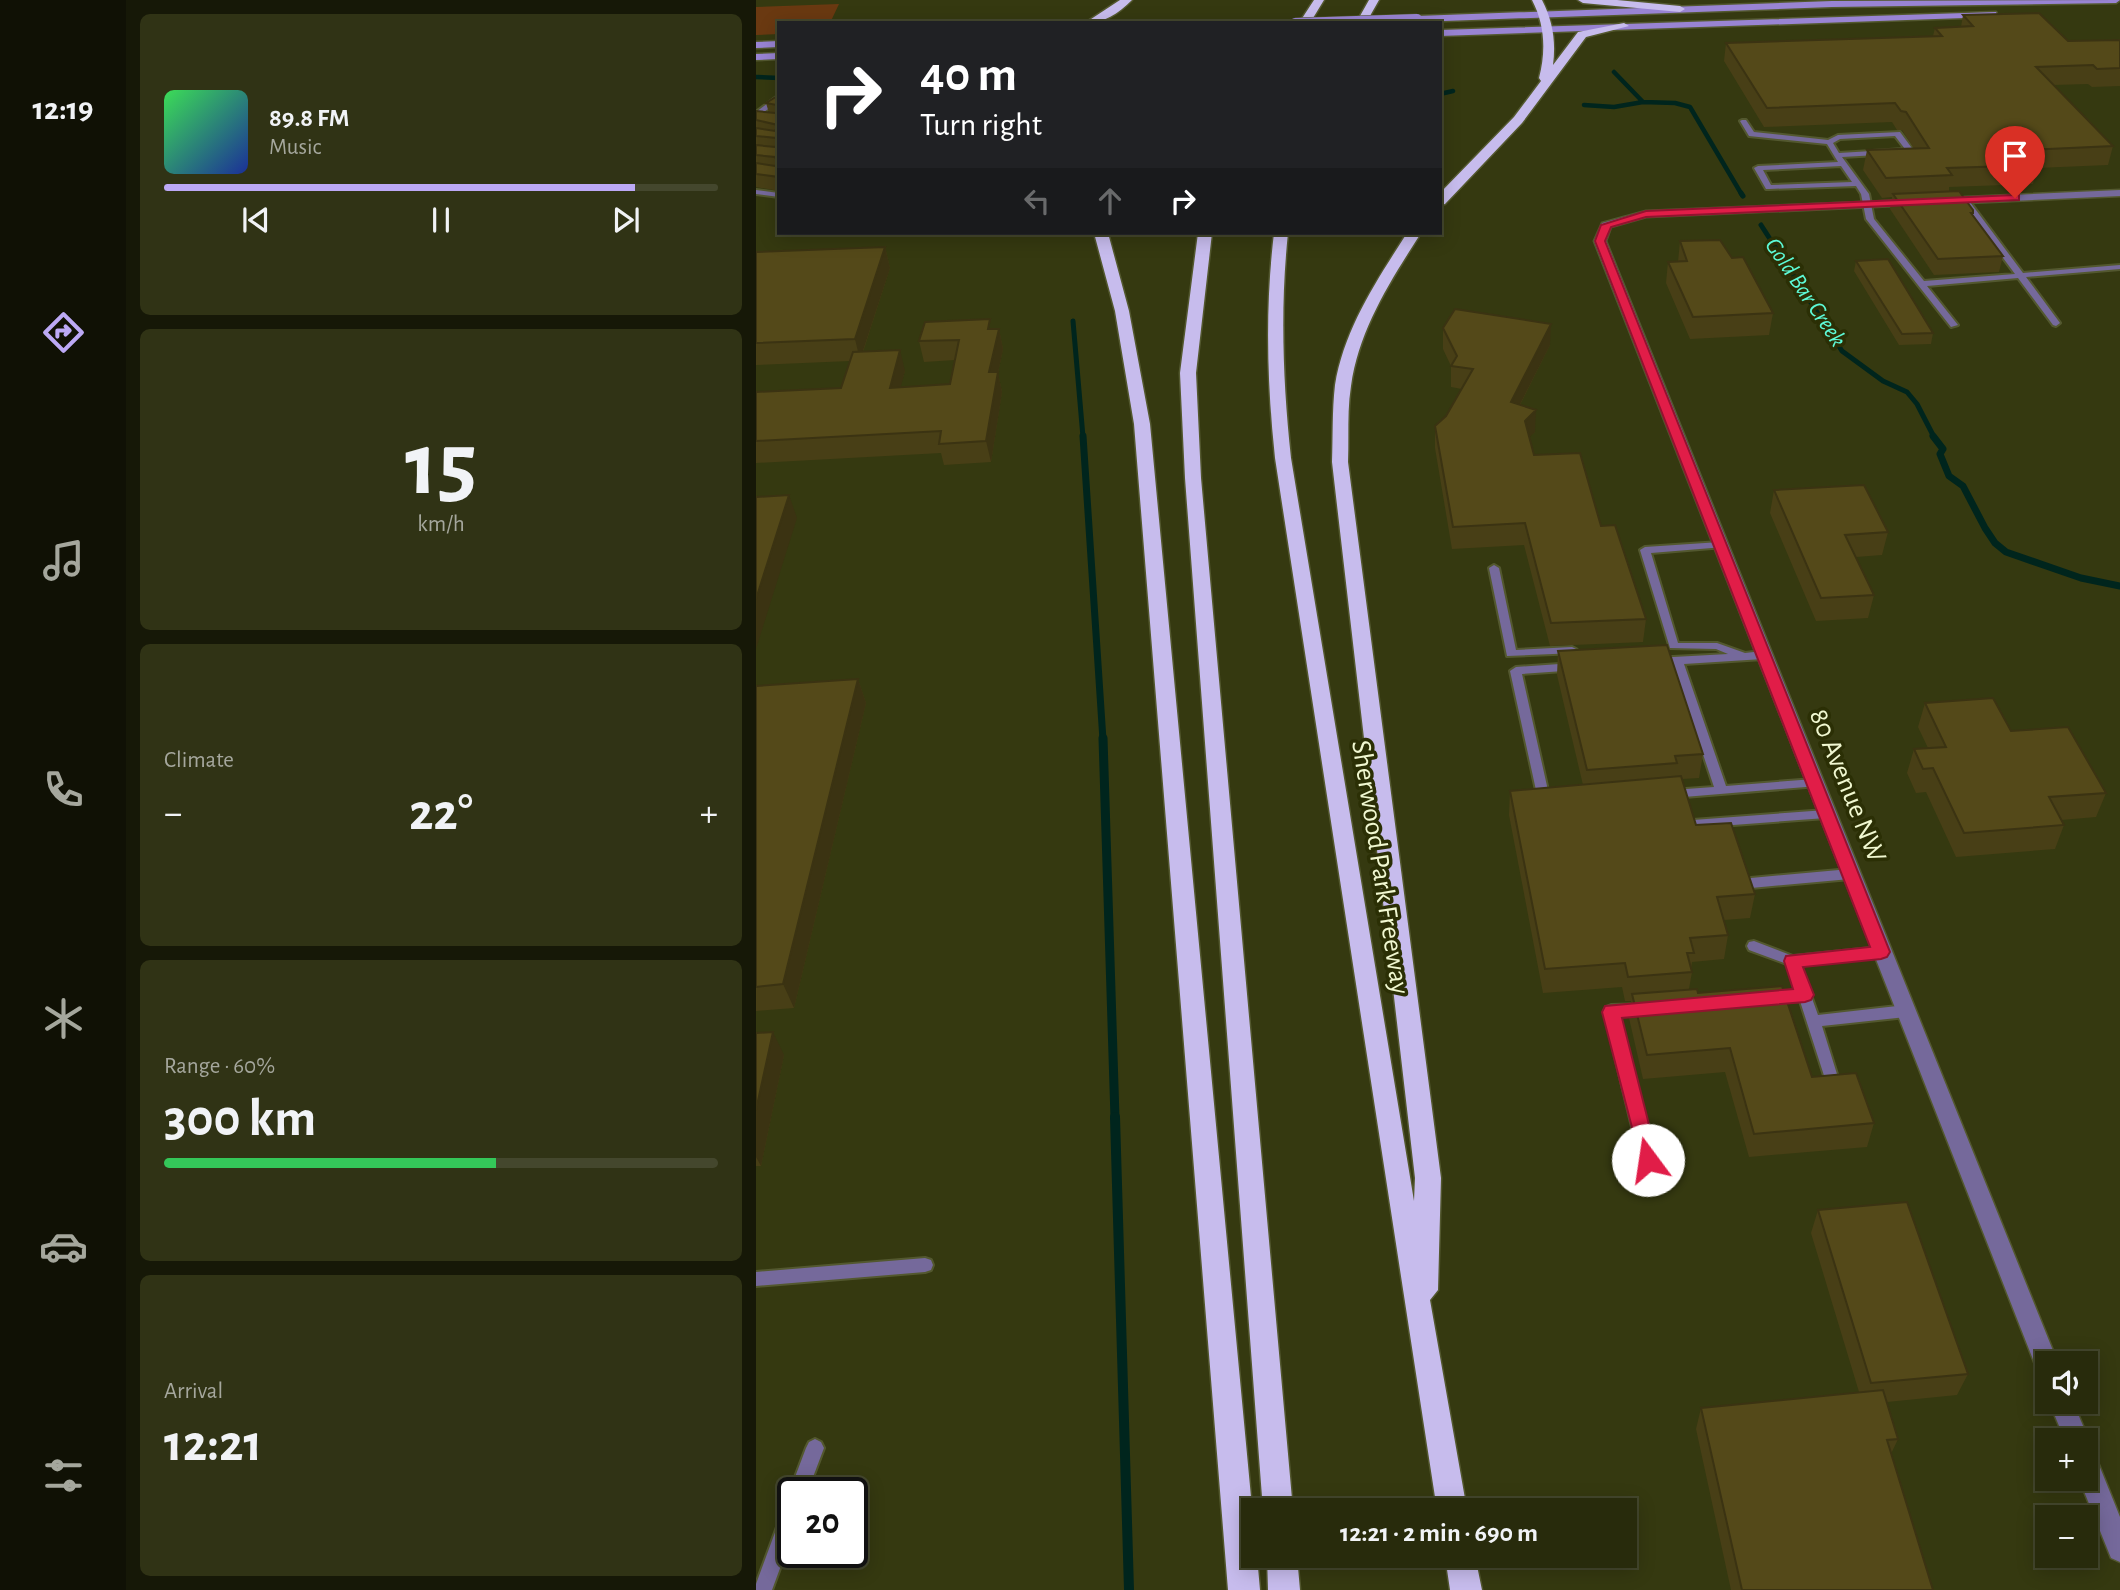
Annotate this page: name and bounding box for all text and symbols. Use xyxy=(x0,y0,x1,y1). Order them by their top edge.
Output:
icon: right xyxy=(805,49,896,140)
text: 40 m xyxy=(920,51,1017,100)
text: 12:19 xyxy=(33,93,93,125)
text: 89.8 FM xyxy=(269,105,349,131)
text: Turn right xyxy=(920,109,1042,141)
pin xyxy=(1985,126,2045,198)
text: Music xyxy=(269,136,321,159)
icon: arrive xyxy=(1996,137,2034,175)
icon: left xyxy=(1018,182,1056,220)
icon: ahead xyxy=(1091,182,1129,220)
icon: right xyxy=(1164,182,1202,220)
icon: previous xyxy=(237,201,275,239)
icon: pause xyxy=(422,201,460,239)
icon: next xyxy=(607,201,645,239)
water label: Gold Bar Creek xyxy=(1760,234,1850,351)
icon: directions xyxy=(39,308,88,357)
text: 15 xyxy=(405,420,477,511)
text: km/h xyxy=(417,513,465,536)
icon: music xyxy=(39,536,88,585)
street label: 80 Avenue NW xyxy=(1804,705,1891,866)
street label: Sherwood Park Freeway xyxy=(1346,738,1414,996)
text: Climate xyxy=(164,749,234,772)
icon: phone xyxy=(39,765,88,814)
text: 22° xyxy=(409,787,473,839)
text: − xyxy=(164,795,182,833)
text: + xyxy=(700,795,718,833)
icon: climate xyxy=(39,994,88,1043)
text: Range · 60% xyxy=(164,1055,275,1078)
text: 300 km xyxy=(164,1093,316,1145)
position arrow xyxy=(1611,1123,1685,1197)
icon: car xyxy=(39,1222,88,1271)
map controls xyxy=(2035,1351,2098,1568)
button: sound xyxy=(2035,1351,2098,1414)
text: Arrival xyxy=(164,1380,223,1403)
text: 12:21 xyxy=(164,1418,262,1470)
button: + xyxy=(2035,1428,2098,1491)
icon: filters xyxy=(39,1451,88,1500)
speed limit sign: 20 xyxy=(777,1477,868,1568)
button: − xyxy=(2035,1505,2098,1568)
text: 12:21 · 2 min · 690 m xyxy=(1340,1520,1538,1546)

